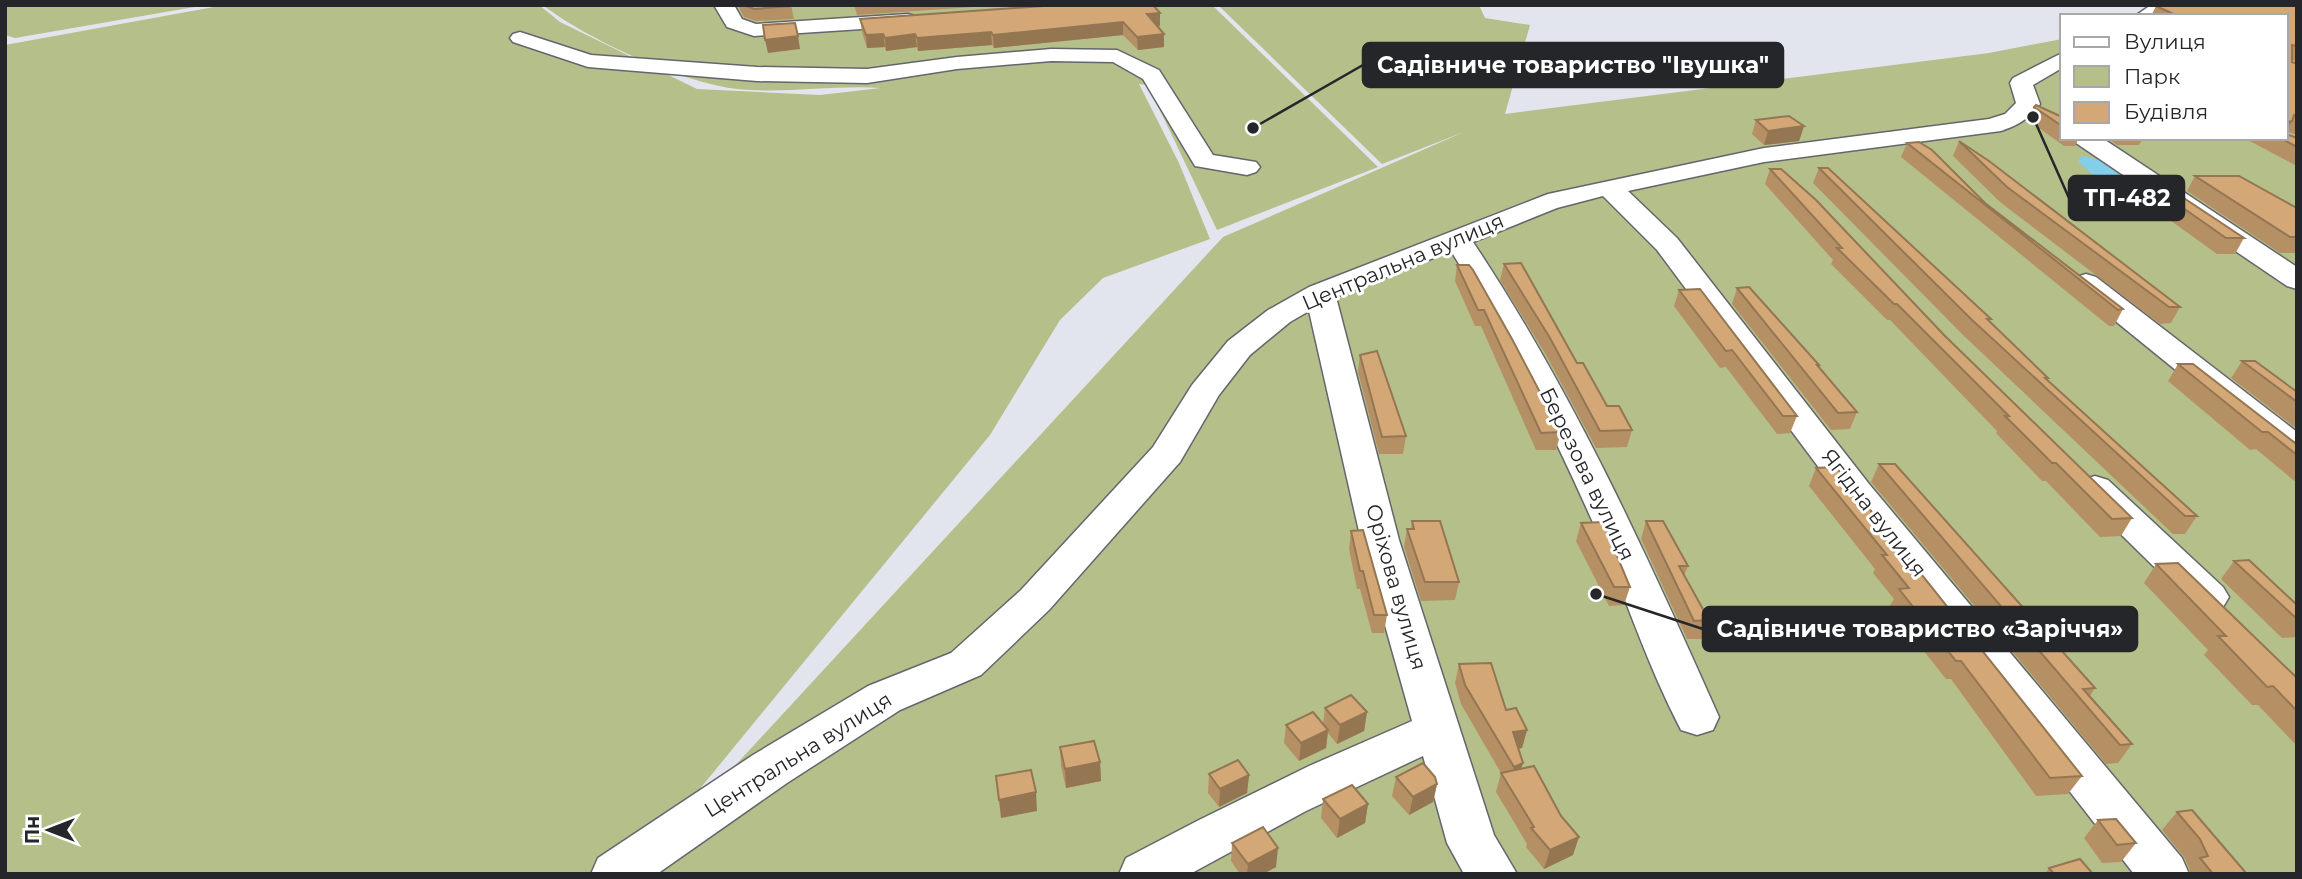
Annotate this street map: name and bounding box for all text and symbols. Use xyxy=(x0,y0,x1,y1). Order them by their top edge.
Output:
legend xyxy=(2060,14,2288,140)
text: Вулиця xyxy=(2124,29,2206,54)
callout: Садівниче товариство "Івушка" xyxy=(1363,43,1783,87)
text: Садівниче товариство "Івушка" xyxy=(1377,51,1769,79)
text: Парк xyxy=(2124,64,2180,89)
text: Будівля xyxy=(2124,99,2208,124)
callout: ТП-482 xyxy=(2069,176,2184,220)
text: ТП-482 xyxy=(2083,184,2171,212)
street label: Центральна вулиця xyxy=(1298,208,1507,315)
street label: Березова вулиця xyxy=(1535,383,1640,564)
street label: Ягідна вулиця xyxy=(1817,444,1932,582)
street label: Оріхова вулиця xyxy=(1361,501,1432,673)
callout: Садівниче товариство «Заріччя» xyxy=(1703,607,2137,651)
text: Садівниче товариство «Заріччя» xyxy=(1717,615,2123,643)
street label: Центральна вулиця xyxy=(699,687,896,823)
north arrow xyxy=(14,795,84,865)
text: Пн xyxy=(21,816,44,844)

